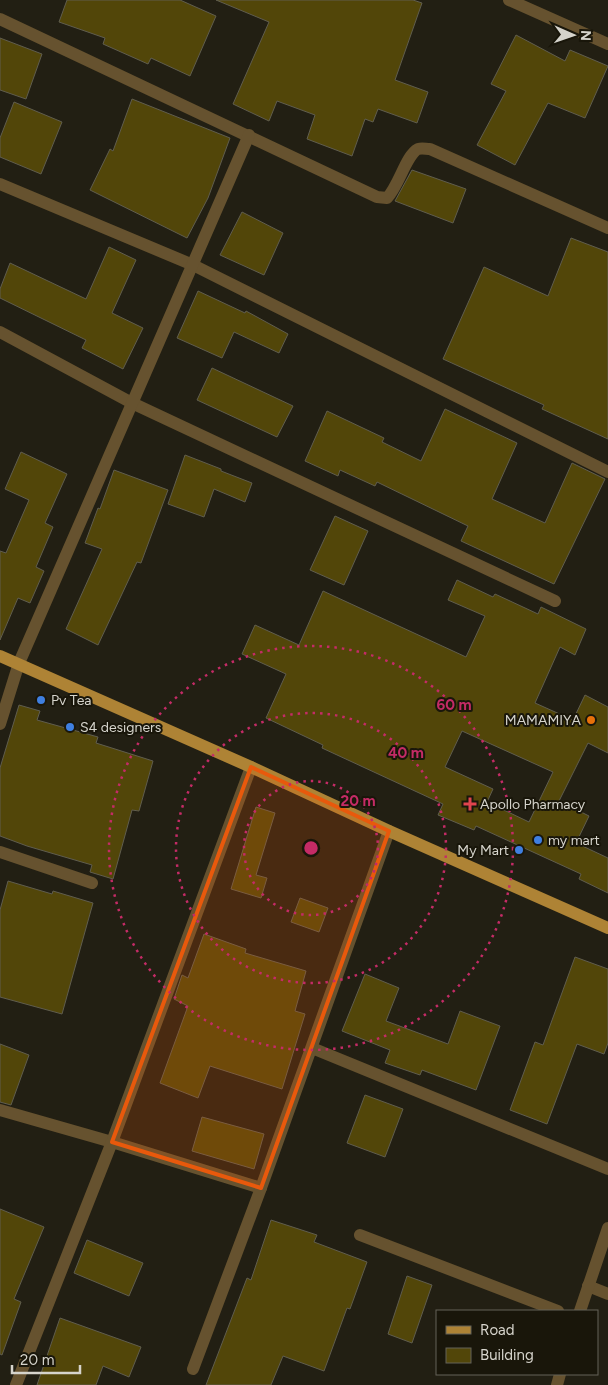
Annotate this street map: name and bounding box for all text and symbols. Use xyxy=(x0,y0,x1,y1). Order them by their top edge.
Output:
north arrow xyxy=(548,10,598,60)
text: N xyxy=(577,30,594,41)
place label: Pv Tea xyxy=(51,692,92,709)
marker: Pv Tea xyxy=(35,694,47,706)
text: 60 m xyxy=(436,696,472,714)
place label: MAMAMIYA xyxy=(505,712,582,729)
marker: MAMAMIYA xyxy=(585,714,597,726)
place label: S4 designers xyxy=(80,719,161,736)
marker: S4 designers xyxy=(64,721,76,733)
text: 40 m xyxy=(388,744,424,762)
text: 20 m xyxy=(340,792,376,810)
place label: Apollo Pharmacy xyxy=(480,796,586,813)
marker: Apollo Pharmacy xyxy=(464,798,476,810)
place label: my mart xyxy=(548,832,600,849)
marker: my mart xyxy=(532,834,544,846)
centre of rings xyxy=(302,839,320,857)
place label: My Mart xyxy=(457,842,509,859)
marker: My Mart xyxy=(513,844,525,856)
legend xyxy=(436,1310,598,1375)
text: Road xyxy=(480,1321,515,1339)
scale bar xyxy=(12,1342,80,1374)
text: Building xyxy=(480,1346,534,1364)
text: 20 m xyxy=(20,1351,54,1369)

